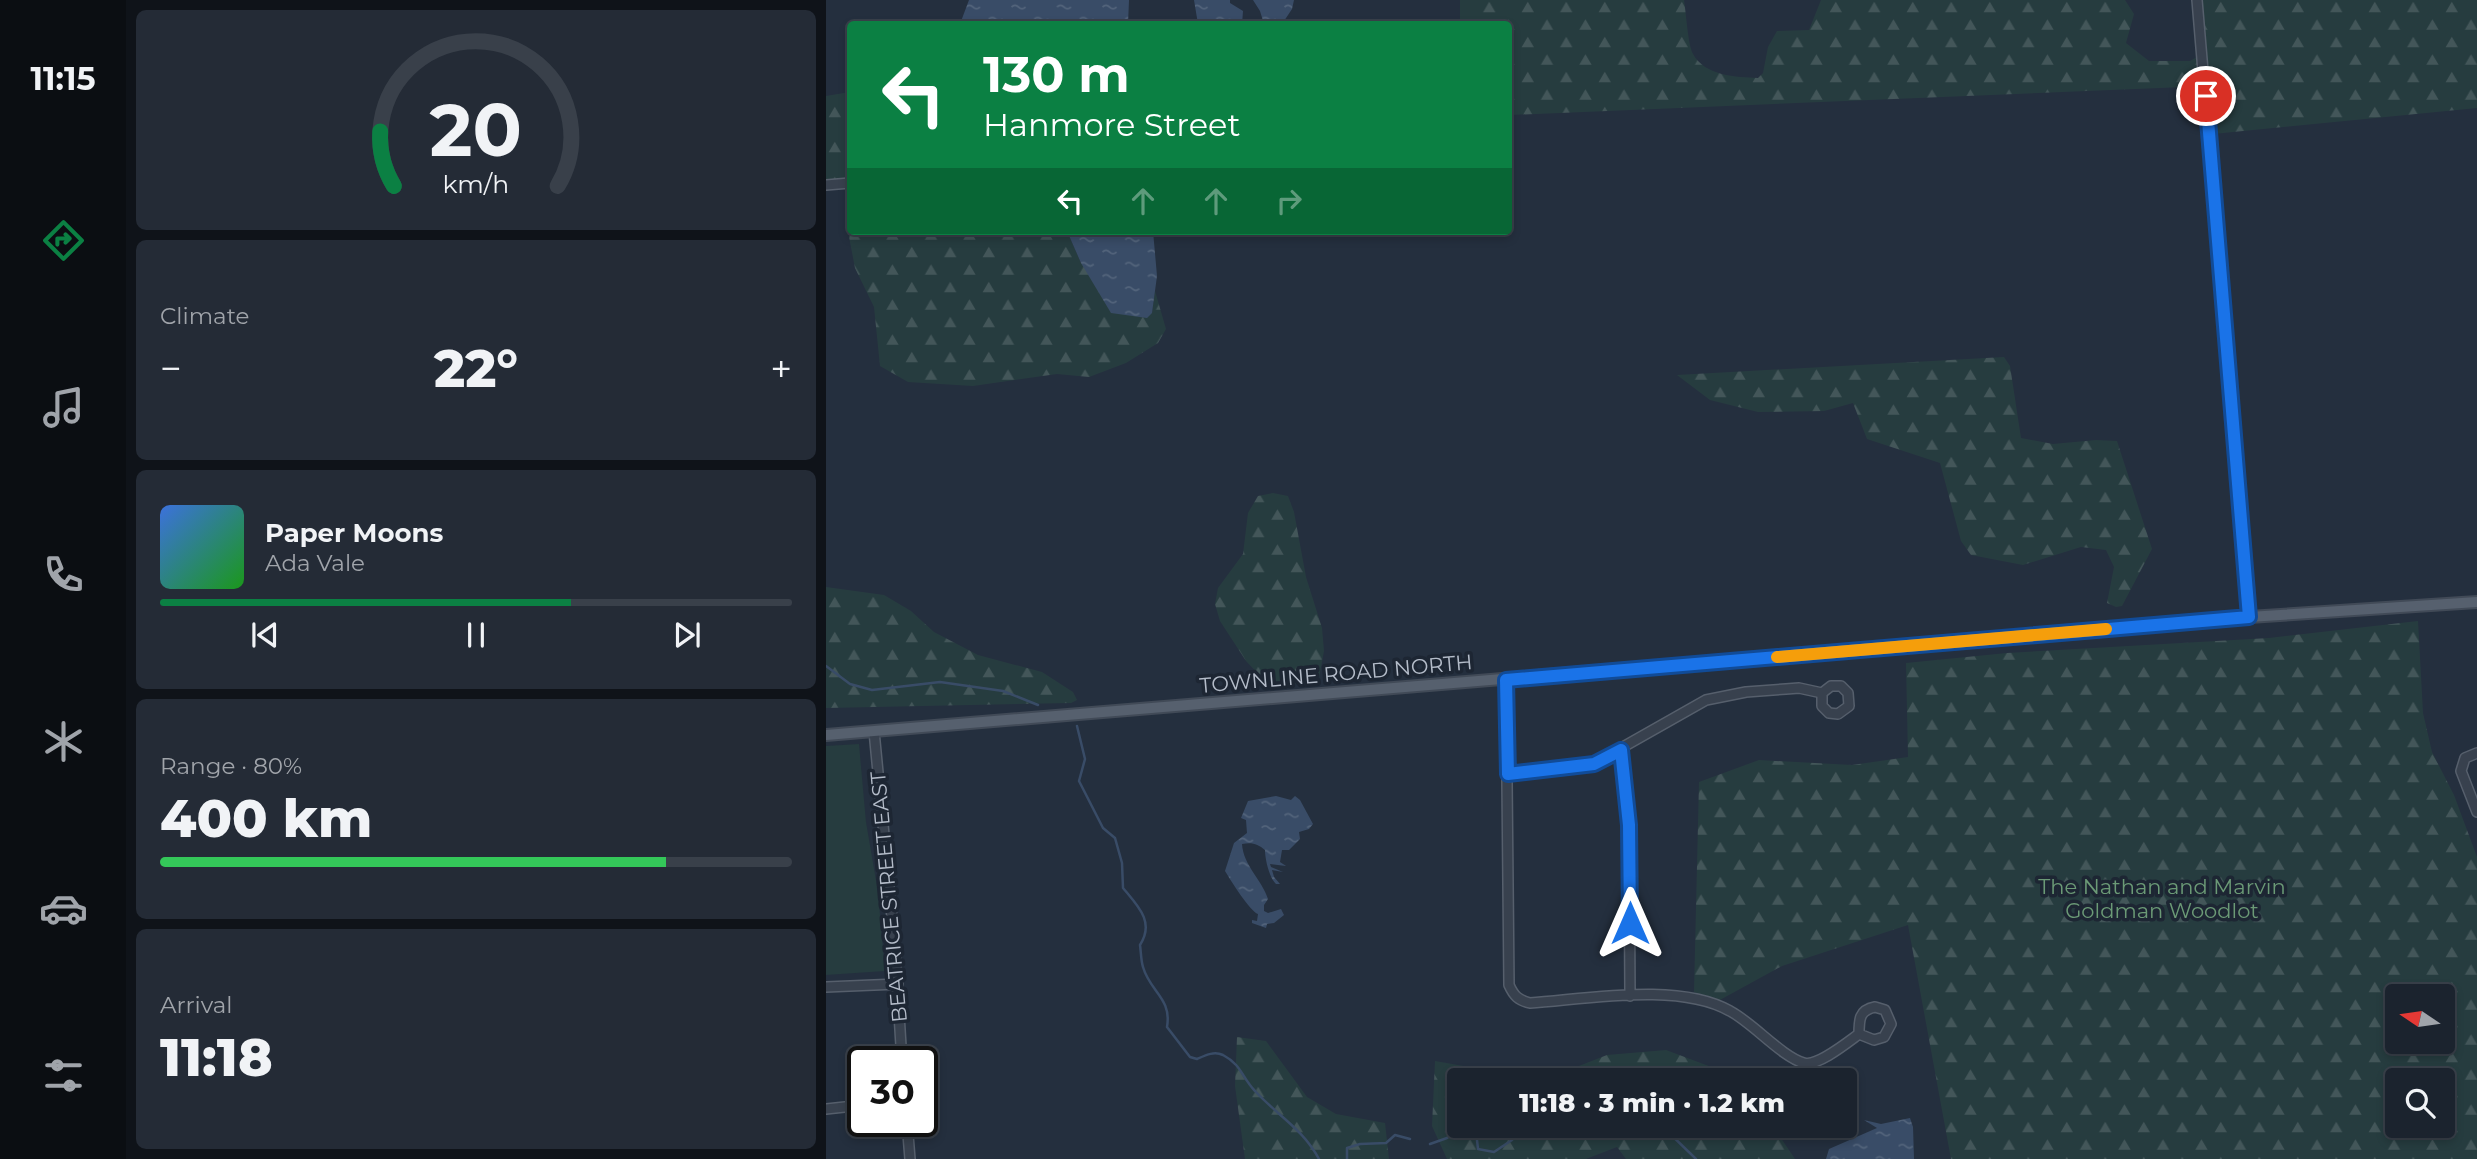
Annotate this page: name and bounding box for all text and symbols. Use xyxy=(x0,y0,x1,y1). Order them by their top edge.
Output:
text: 130 m xyxy=(983,45,1130,104)
icon: left xyxy=(868,49,959,140)
text: 11:15 xyxy=(30,59,96,98)
pin xyxy=(2176,66,2236,126)
icon: arrive xyxy=(2187,77,2225,115)
text: 20 xyxy=(430,86,522,174)
text: Hanmore Street xyxy=(983,105,1240,144)
text: km/h xyxy=(443,169,509,199)
icon: left xyxy=(1051,182,1089,220)
icon: ahead xyxy=(1124,182,1162,220)
icon: ahead xyxy=(1197,182,1235,220)
icon: right xyxy=(1270,182,1308,220)
icon: directions xyxy=(39,216,88,265)
text: Climate xyxy=(160,302,249,330)
text: 22° xyxy=(434,337,518,400)
text: − xyxy=(160,345,182,392)
text: + xyxy=(770,345,792,392)
icon: music xyxy=(39,383,88,432)
text: Paper Moons xyxy=(265,517,443,549)
text: Ada Vale xyxy=(265,549,365,577)
icon: phone xyxy=(39,550,88,599)
icon: previous xyxy=(246,616,284,654)
icon: pause xyxy=(457,616,495,654)
icon: next xyxy=(668,616,706,654)
street label: TOWNLINE ROAD NORTH xyxy=(1199,649,1473,698)
icon: climate xyxy=(39,717,88,766)
text: Range · 80% xyxy=(160,752,302,780)
street label: BEATRICE STREET EAST xyxy=(865,771,912,1023)
text: 400 km xyxy=(160,787,372,850)
park label: The Nathan and Marvin Goldman Woodlot xyxy=(2038,874,2286,923)
icon: car xyxy=(39,884,88,933)
position arrow xyxy=(1593,886,1667,960)
north arrow xyxy=(2385,984,2455,1054)
map controls xyxy=(2385,984,2455,1138)
text: Arrival xyxy=(160,991,233,1019)
text: 11:18 xyxy=(160,1026,273,1089)
speed limit sign: 30 xyxy=(847,1046,938,1137)
icon: filters xyxy=(39,1051,88,1100)
button: search xyxy=(2385,1068,2455,1138)
text: 11:18 · 3 min · 1.2 km xyxy=(1519,1087,1785,1119)

